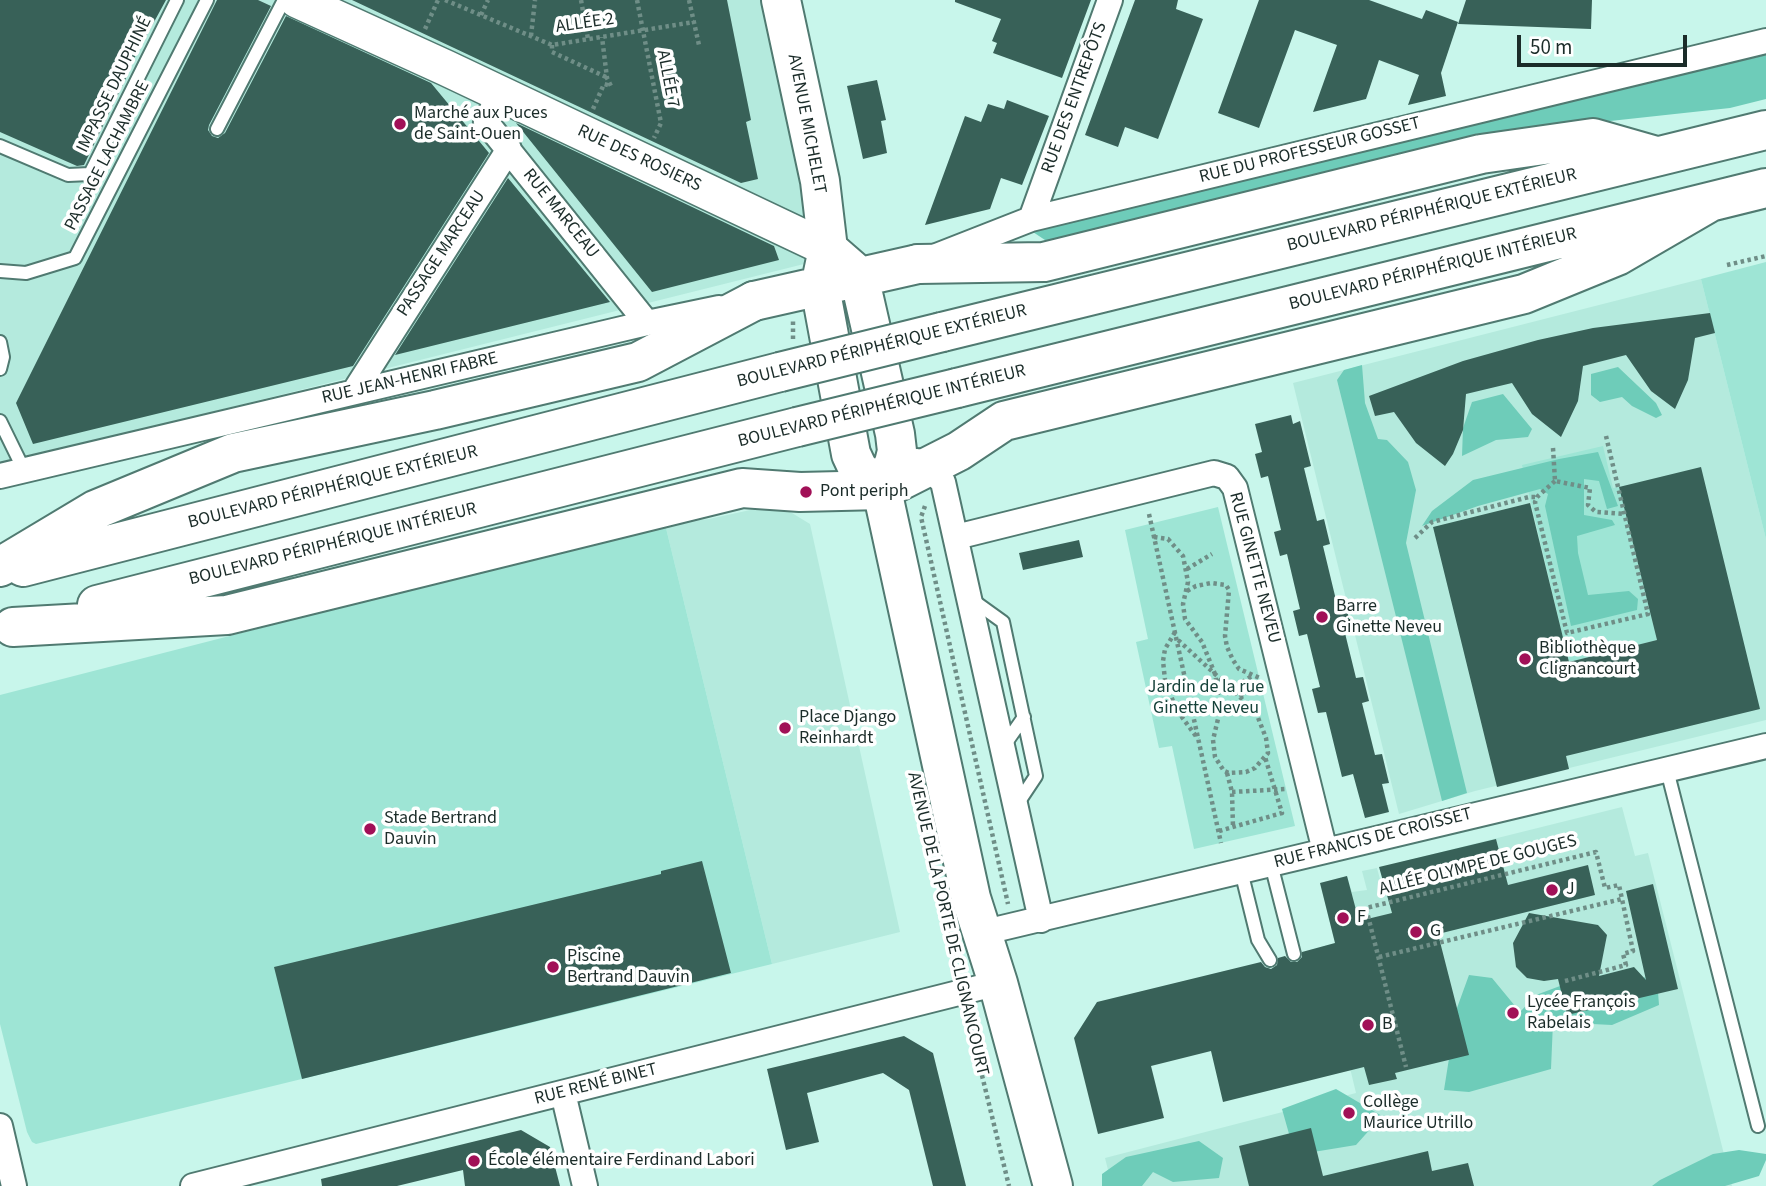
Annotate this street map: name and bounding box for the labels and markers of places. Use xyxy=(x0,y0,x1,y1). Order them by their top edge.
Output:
place label: Marché aux Puces de Saint-Ouen xyxy=(414,103,548,146)
marker: Marché aux Puces de Saint-Ouen xyxy=(392,116,408,132)
place label: Pont periph xyxy=(820,481,908,503)
marker: Pont periph xyxy=(798,484,814,500)
place label: Barre Ginette Neveu xyxy=(1336,596,1442,638)
marker: Barre Ginette Neveu xyxy=(1314,609,1330,625)
place label: Bibliothèque Clignancourt xyxy=(1539,638,1636,680)
marker: Bibliothèque Clignancourt xyxy=(1517,651,1533,667)
place label: Place Django Reinhardt xyxy=(799,707,896,750)
marker: Place Django Reinhardt xyxy=(777,720,793,736)
place label: Stade Bertrand Dauvin xyxy=(384,808,497,850)
marker: Stade Bertrand Dauvin xyxy=(362,821,378,837)
place label: J xyxy=(1566,879,1575,901)
marker: J xyxy=(1544,882,1560,898)
place label: F xyxy=(1357,907,1366,929)
marker: F xyxy=(1335,910,1351,926)
place label: G xyxy=(1430,921,1441,943)
marker: G xyxy=(1408,924,1424,940)
place label: Piscine Bertrand Dauvin xyxy=(567,946,690,988)
marker: Piscine Bertrand Dauvin xyxy=(545,959,561,975)
place label: Lycée François Rabelais xyxy=(1527,992,1636,1034)
marker: Lycée François Rabelais xyxy=(1505,1005,1521,1021)
place label: B xyxy=(1382,1014,1393,1036)
marker: B xyxy=(1360,1017,1376,1033)
place label: Collège Maurice Utrillo xyxy=(1363,1092,1473,1134)
marker: Collège Maurice Utrillo xyxy=(1341,1105,1357,1121)
place label: École élémentaire Ferdinand Labori xyxy=(488,1150,755,1172)
marker: École élémentaire Ferdinand Labori xyxy=(466,1153,482,1169)

